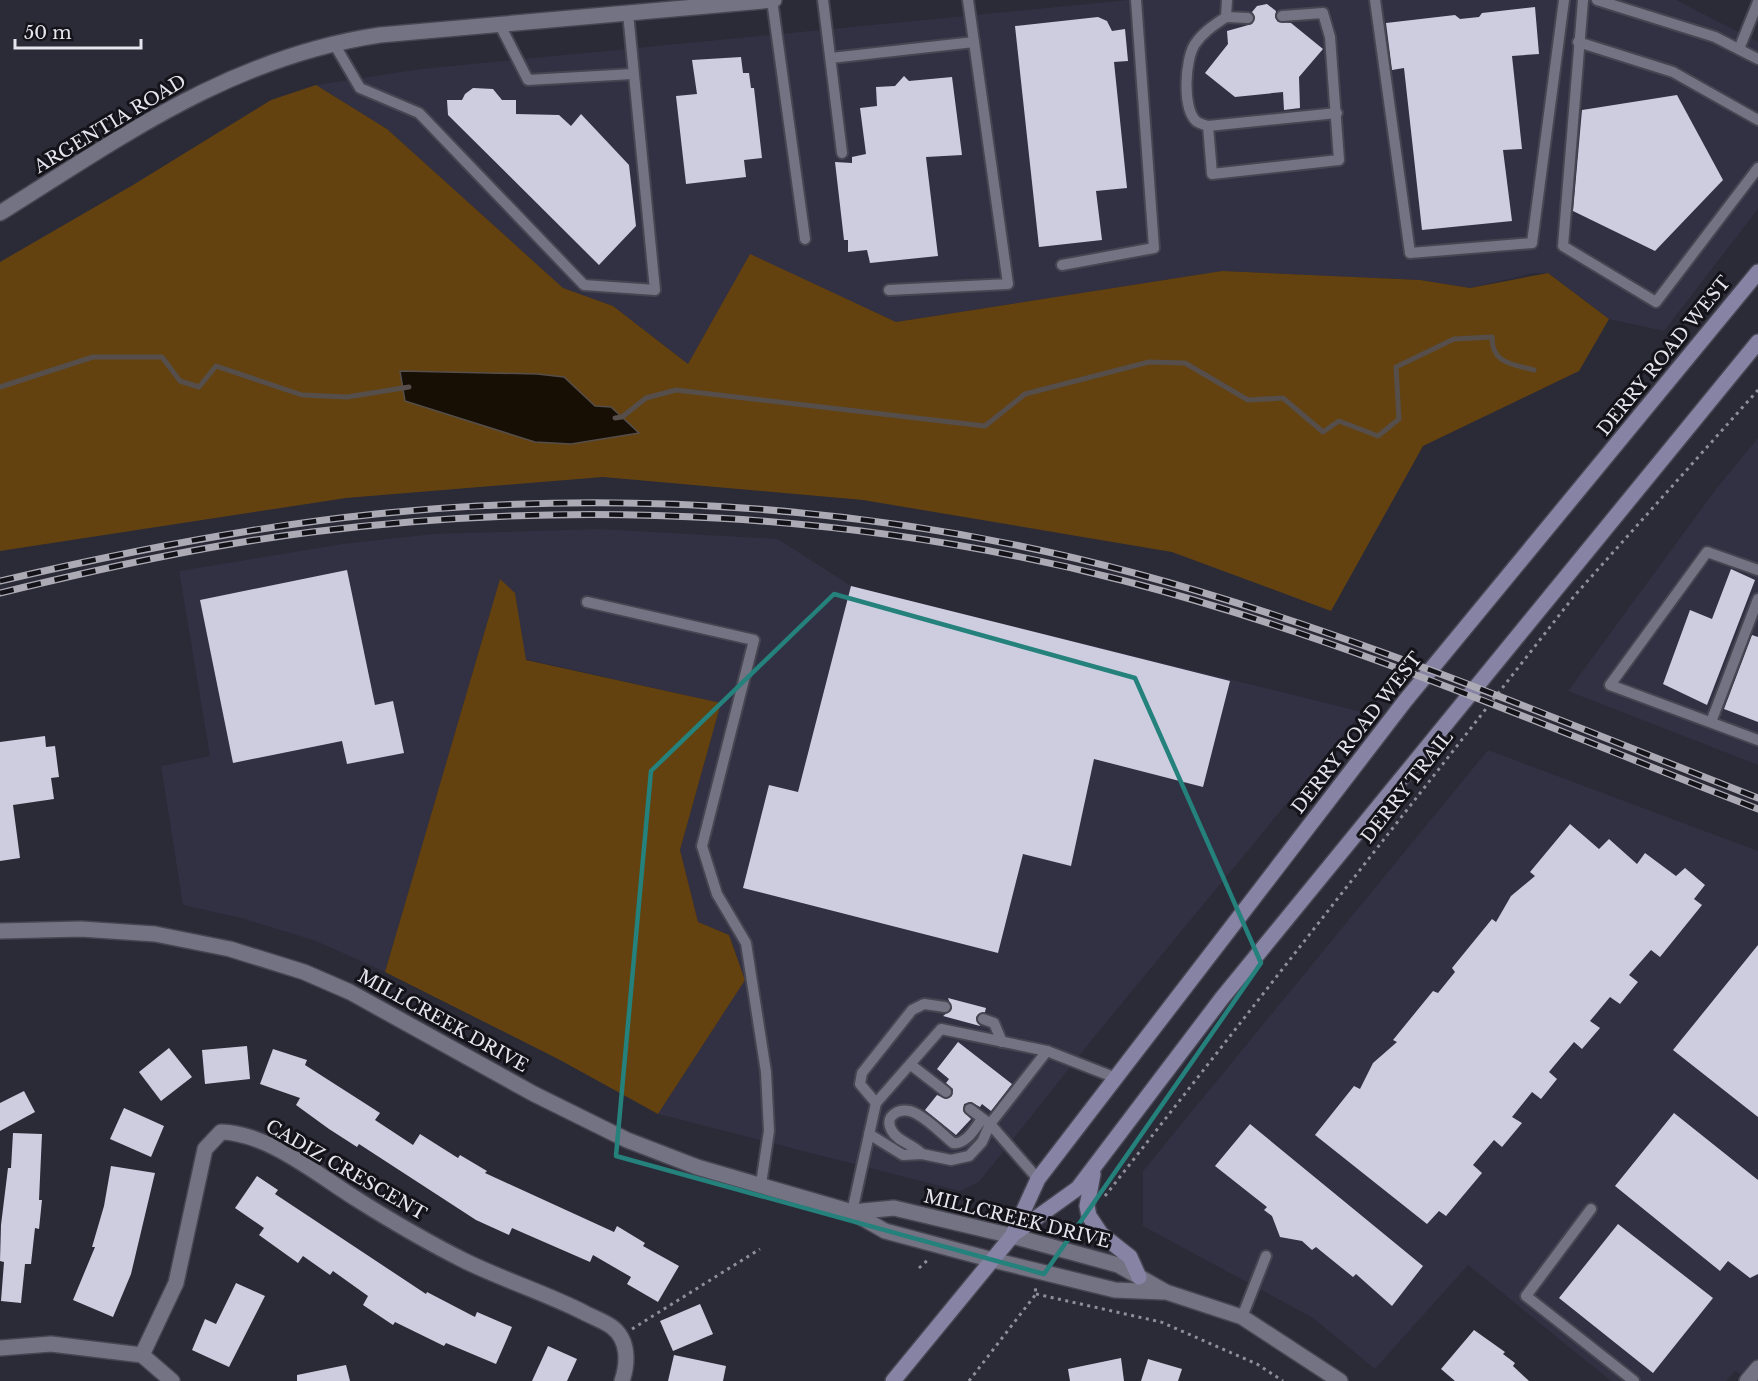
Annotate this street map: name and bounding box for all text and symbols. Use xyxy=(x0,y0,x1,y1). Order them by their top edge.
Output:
scale bar xyxy=(15,12,141,50)
text: 50 m xyxy=(24,22,72,44)
street label: ARGENTIA ROAD xyxy=(29,70,190,179)
street label: DERRY ROAD WEST xyxy=(1593,271,1735,440)
street label: DERRY ROAD WEST xyxy=(1287,647,1427,818)
street label: DERRY TRAIL xyxy=(1356,726,1458,848)
street label: MILLCREEK DRIVE xyxy=(354,965,532,1077)
street label: CADIZ CRESCENT xyxy=(262,1115,431,1225)
street label: MILLCREEK DRIVE xyxy=(922,1185,1112,1253)

